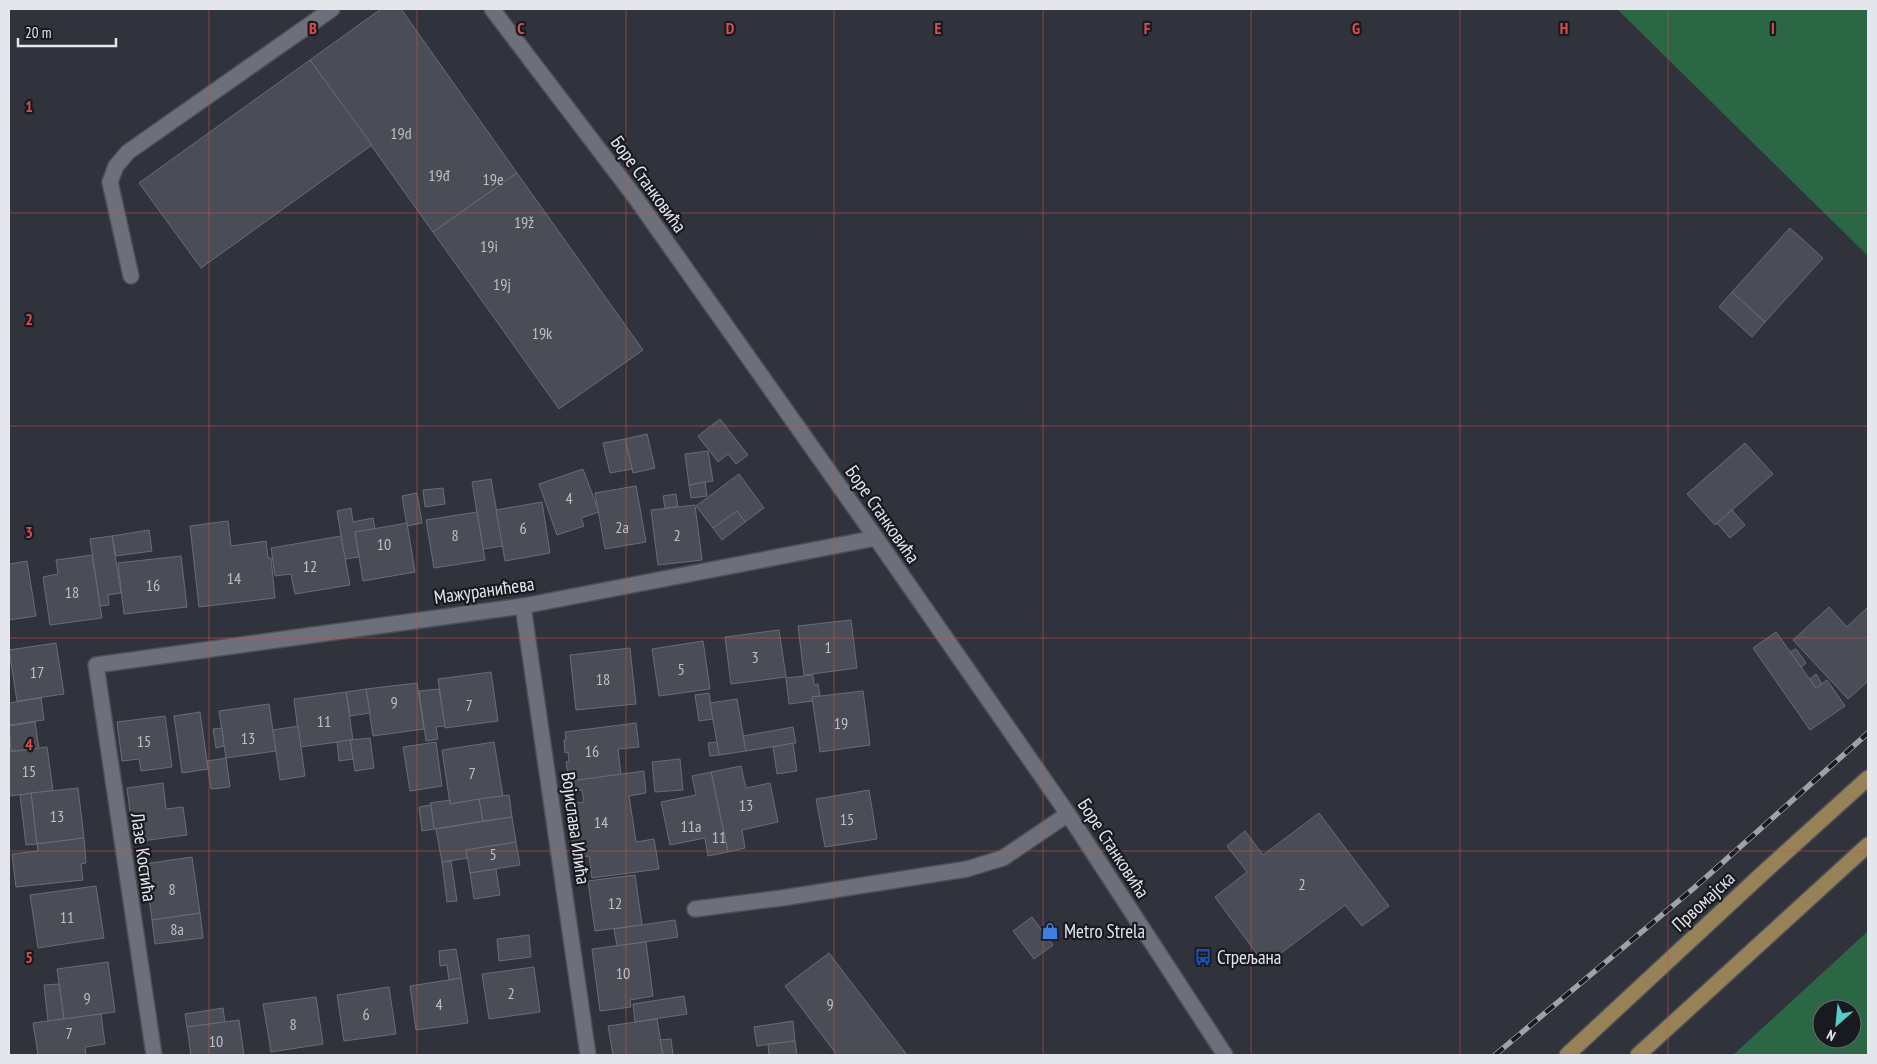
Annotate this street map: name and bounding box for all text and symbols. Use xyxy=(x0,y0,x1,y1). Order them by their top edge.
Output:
scale bar xyxy=(18,15,115,47)
text: B xyxy=(309,18,317,38)
text: C xyxy=(517,18,525,38)
text: D xyxy=(726,18,735,38)
text: E xyxy=(935,18,942,38)
text: F xyxy=(1144,18,1151,38)
text: G xyxy=(1352,18,1360,38)
text: H xyxy=(1560,18,1568,38)
text: I xyxy=(1771,18,1775,38)
text: 20 m xyxy=(25,23,51,42)
text: 1 xyxy=(25,96,33,116)
house number: 19d xyxy=(390,123,412,143)
street label: Боре Станковића xyxy=(606,131,692,237)
house number: 19đ xyxy=(428,165,451,185)
house number: 19e xyxy=(482,169,504,189)
house number: 19ž xyxy=(514,212,534,232)
house number: 19i xyxy=(480,236,498,256)
house number: 19j xyxy=(493,274,511,294)
text: 2 xyxy=(25,309,33,329)
house number: 19k xyxy=(532,323,553,343)
street label: Боре Станковића xyxy=(841,460,925,568)
house number: 4 xyxy=(565,488,573,508)
house number: 2a xyxy=(615,517,629,537)
house number: 6 xyxy=(519,518,527,538)
text: 3 xyxy=(25,522,33,542)
house number: 8 xyxy=(451,525,459,545)
house number: 2 xyxy=(673,525,681,545)
house number: 10 xyxy=(377,534,391,554)
house number: 12 xyxy=(303,556,317,576)
house number: 14 xyxy=(227,568,241,588)
street label: Мажуранићева xyxy=(432,571,536,609)
house number: 16 xyxy=(146,575,160,595)
house number: 18 xyxy=(65,582,79,602)
house number: 1 xyxy=(824,637,832,657)
house number: 3 xyxy=(751,647,759,667)
house number: 5 xyxy=(677,659,685,679)
house number: 17 xyxy=(30,662,44,682)
house number: 18 xyxy=(596,669,610,689)
house number: 9 xyxy=(390,692,398,712)
house number: 7 xyxy=(465,695,473,715)
house number: 11 xyxy=(317,711,331,731)
house number: 19 xyxy=(834,713,848,733)
house number: 13 xyxy=(241,728,255,748)
house number: 15 xyxy=(137,731,151,751)
text: 4 xyxy=(25,734,33,754)
house number: 16 xyxy=(585,741,599,761)
house number: 15 xyxy=(22,761,36,781)
house number: 7 xyxy=(468,763,476,783)
street label: Војислава Илића xyxy=(556,770,596,886)
street label: Боре Станковића xyxy=(1073,794,1155,902)
house number: 13 xyxy=(739,795,753,815)
house number: 13 xyxy=(50,806,64,826)
house number: 15 xyxy=(840,809,854,829)
street label: Лазе Костића xyxy=(126,810,162,903)
house number: 14 xyxy=(594,812,608,832)
house number: 11a xyxy=(681,816,701,836)
house number: 11 xyxy=(712,827,726,847)
house number: 5 xyxy=(489,844,497,864)
street label: Првомајска xyxy=(1666,866,1740,936)
house number: 2 xyxy=(1298,874,1306,894)
house number: 8 xyxy=(168,879,176,899)
house number: 12 xyxy=(608,893,622,913)
house number: 11 xyxy=(60,907,74,927)
house number: 8a xyxy=(170,919,184,939)
place label: Metro Strela xyxy=(1064,919,1145,943)
shop icon: Metro Strela xyxy=(1040,921,1060,941)
place label: Стрељана xyxy=(1217,945,1281,969)
text: 5 xyxy=(25,947,33,967)
bus stop icon: Стрељана xyxy=(1193,947,1213,967)
house number: 10 xyxy=(616,963,630,983)
house number: 2 xyxy=(507,983,515,1003)
house number: 9 xyxy=(83,988,91,1008)
house number: 4 xyxy=(435,994,443,1014)
house number: 9 xyxy=(826,994,834,1014)
north arrow xyxy=(1812,999,1862,1049)
house number: 6 xyxy=(362,1004,370,1024)
house number: 8 xyxy=(289,1014,297,1034)
house number: 7 xyxy=(65,1023,73,1043)
text: N xyxy=(1824,1026,1839,1045)
house number: 10 xyxy=(209,1031,223,1051)

